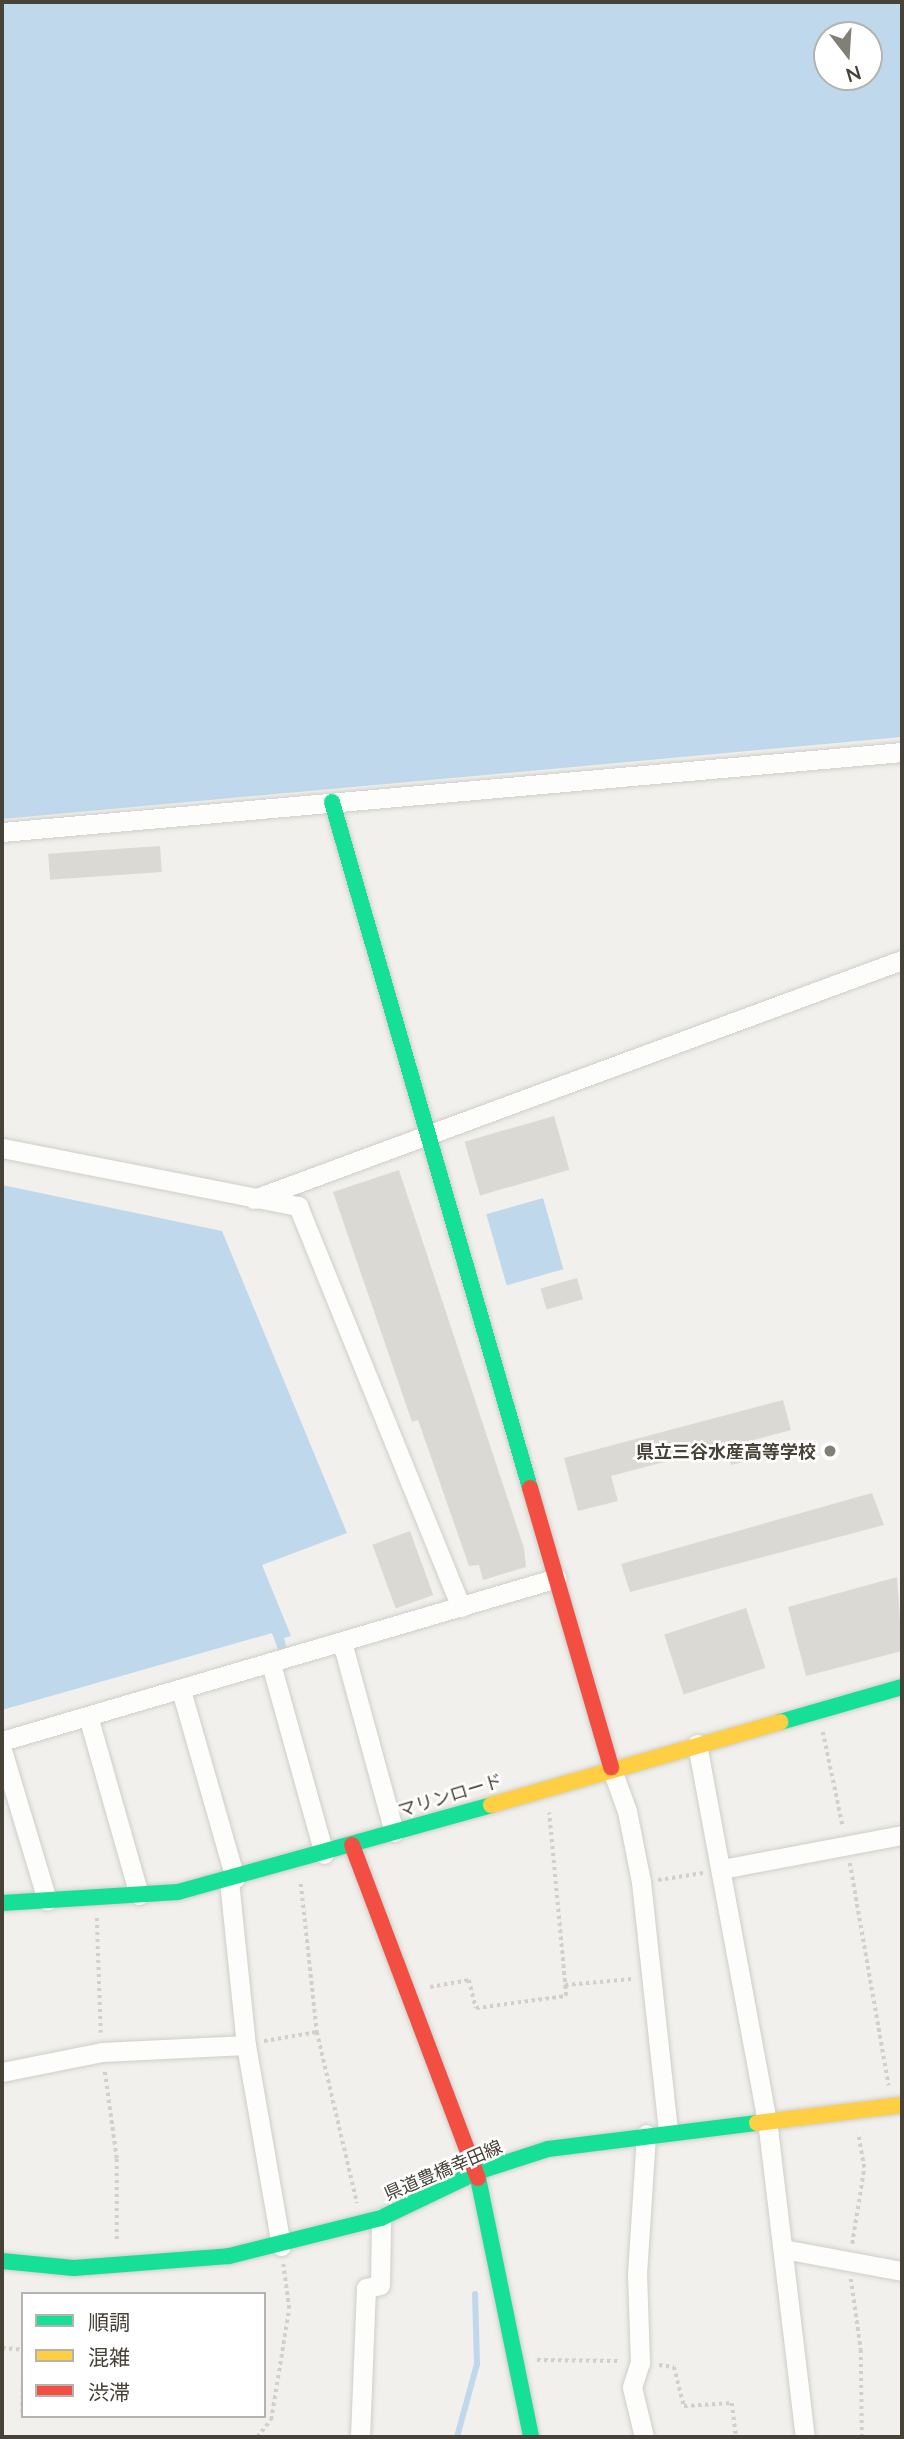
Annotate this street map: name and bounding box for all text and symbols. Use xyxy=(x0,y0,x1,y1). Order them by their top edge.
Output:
north arrow xyxy=(813,21,883,91)
text: N xyxy=(843,62,864,88)
place label: 県立三谷水産高等学校 xyxy=(636,1440,816,1462)
marker: 県立三谷水産高等学校 xyxy=(822,1443,838,1459)
street label: マリンロード xyxy=(395,1769,505,1821)
street label: 県道豊橋幸田線 xyxy=(381,2135,505,2205)
legend xyxy=(21,2292,266,2418)
text: 順調 xyxy=(88,2309,130,2334)
text: 混雑 xyxy=(88,2344,130,2369)
text: 渋滞 xyxy=(88,2379,130,2404)

